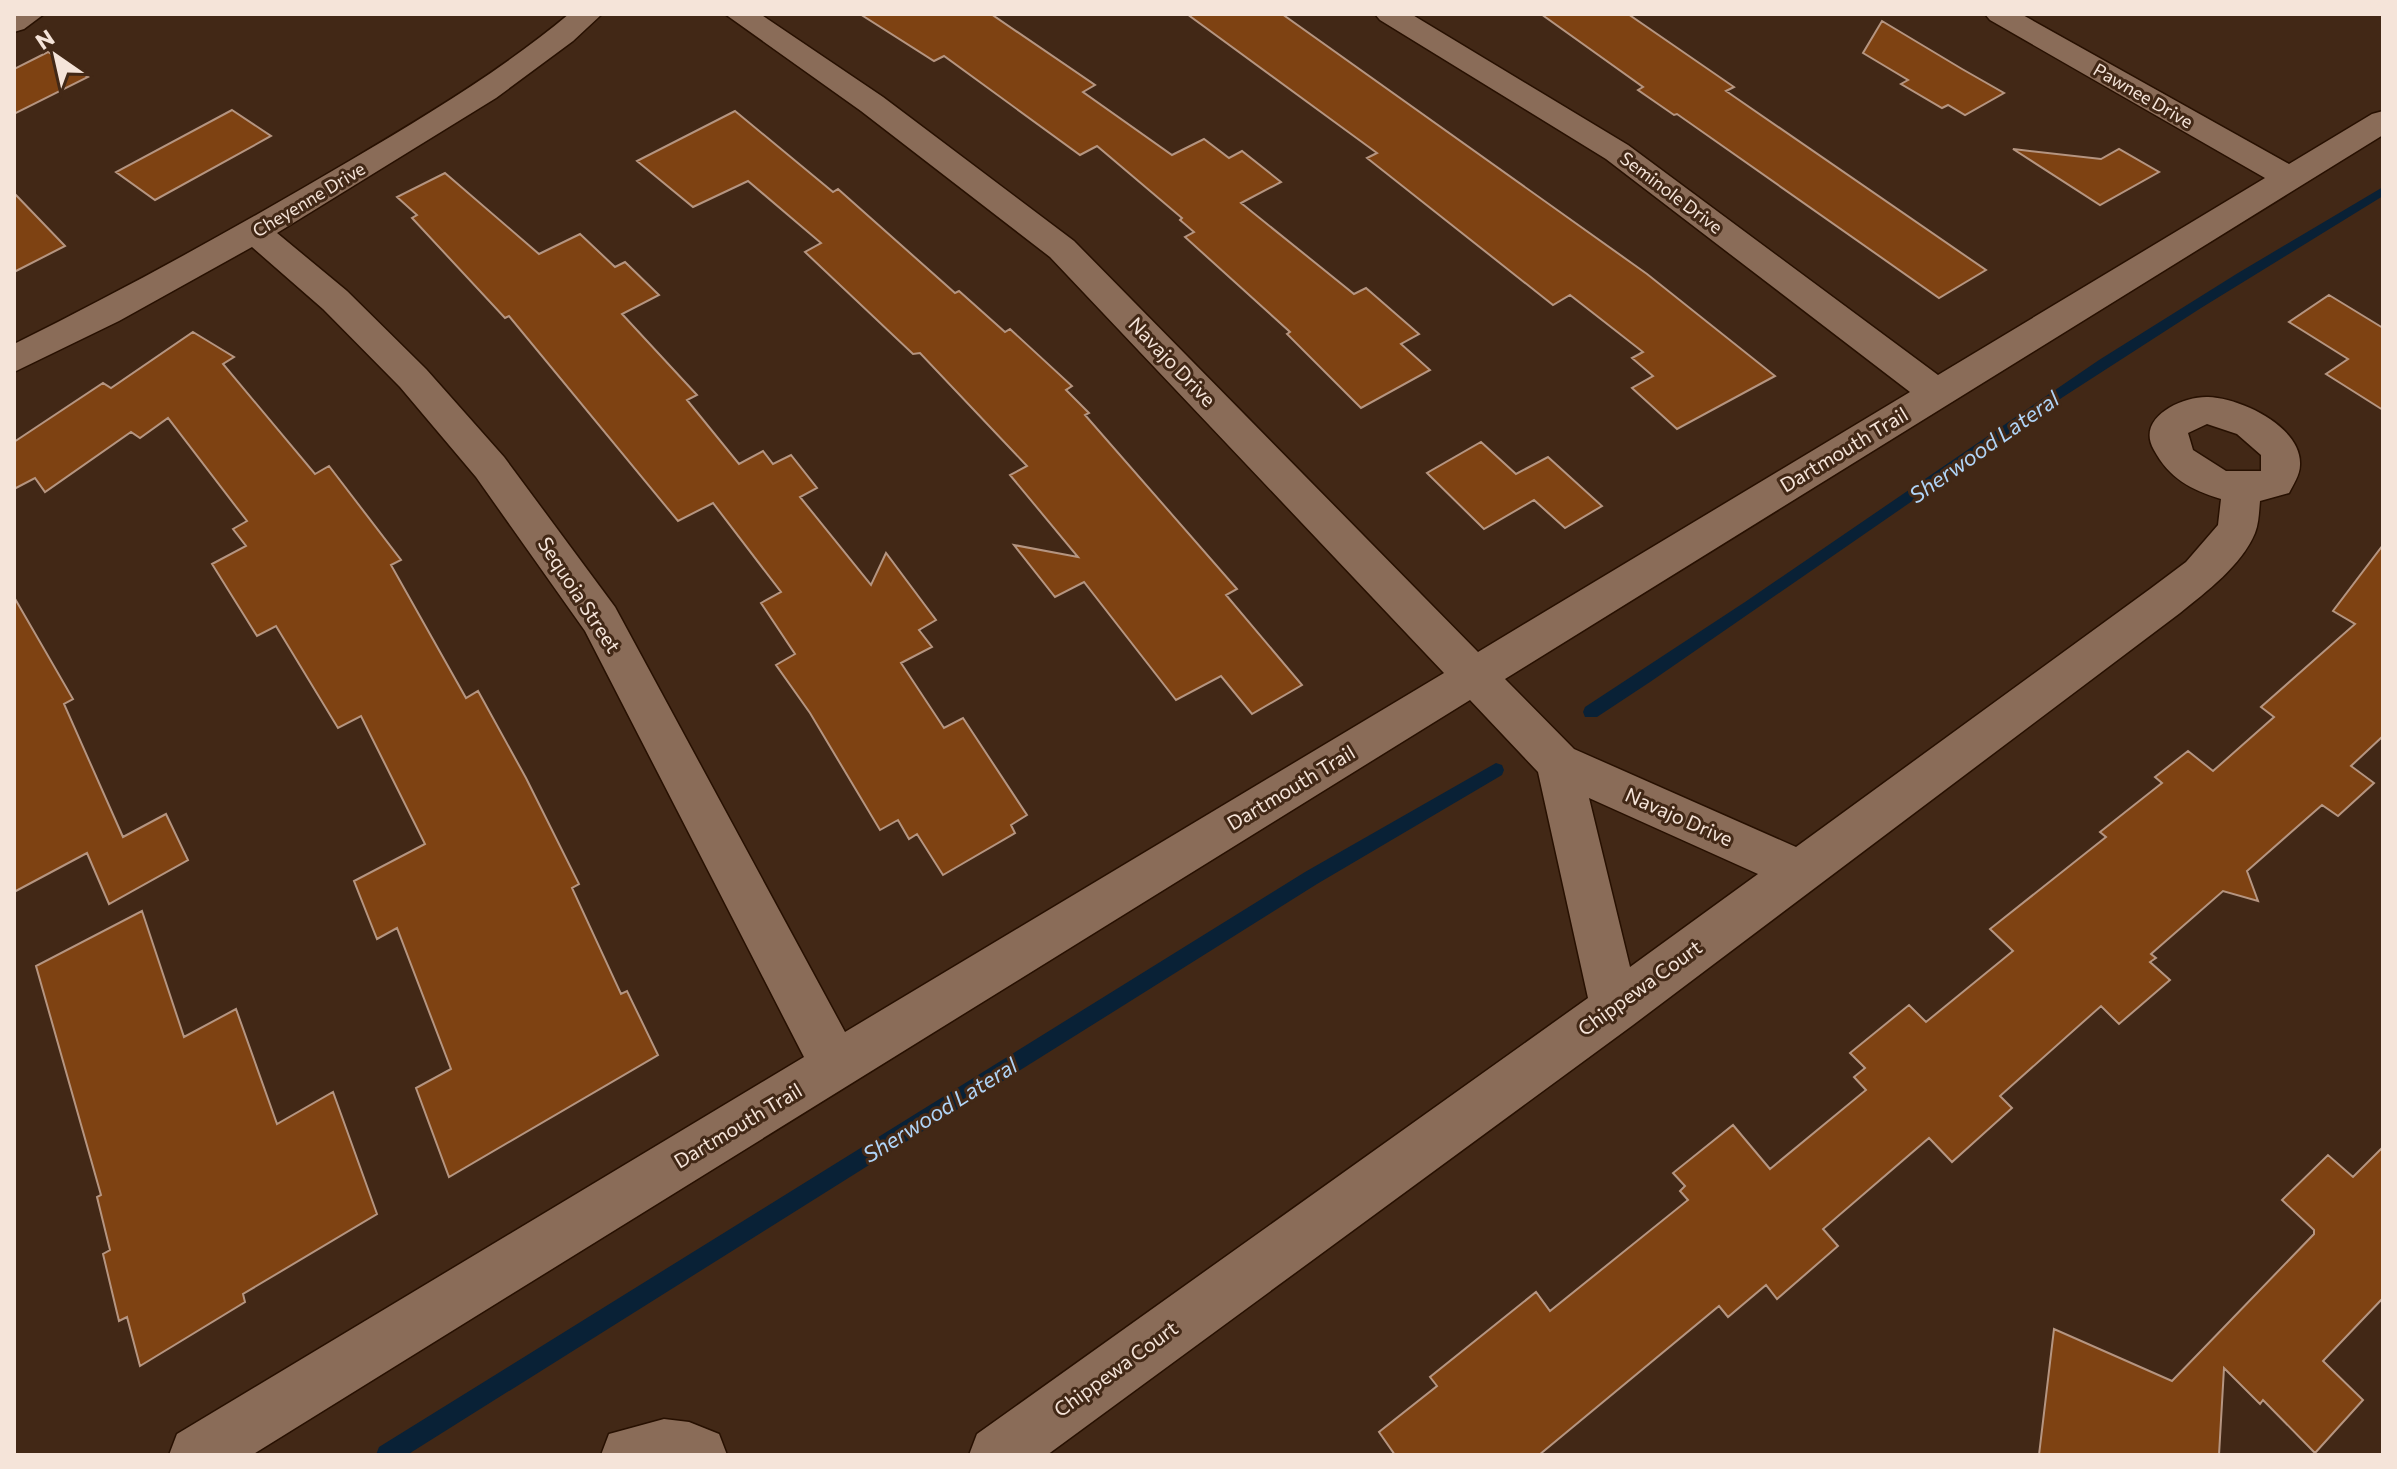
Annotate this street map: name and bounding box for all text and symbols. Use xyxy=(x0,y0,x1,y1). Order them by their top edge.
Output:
north arrow xyxy=(16,16,96,96)
text: N xyxy=(30,23,59,55)
street label: Pawnee Drive xyxy=(2090,58,2197,132)
street label: Seminole Drive xyxy=(1616,147,1727,238)
street label: Cheyenne Drive xyxy=(248,157,369,241)
street label: Navajo Drive xyxy=(1124,312,1221,411)
water label: Sherwood Lateral xyxy=(1904,385,2064,508)
street label: Dartmouth Trail xyxy=(1775,402,1912,497)
street label: Sequoia Street xyxy=(534,532,626,657)
street label: Dartmouth Trail xyxy=(1222,740,1359,835)
street label: Navajo Drive xyxy=(1622,782,1737,850)
street label: Chippewa Court xyxy=(1573,934,1706,1040)
water label: Sherwood Lateral xyxy=(858,1051,1022,1168)
street label: Dartmouth Trail xyxy=(669,1078,806,1173)
street label: Chippewa Court xyxy=(1049,1315,1182,1421)

